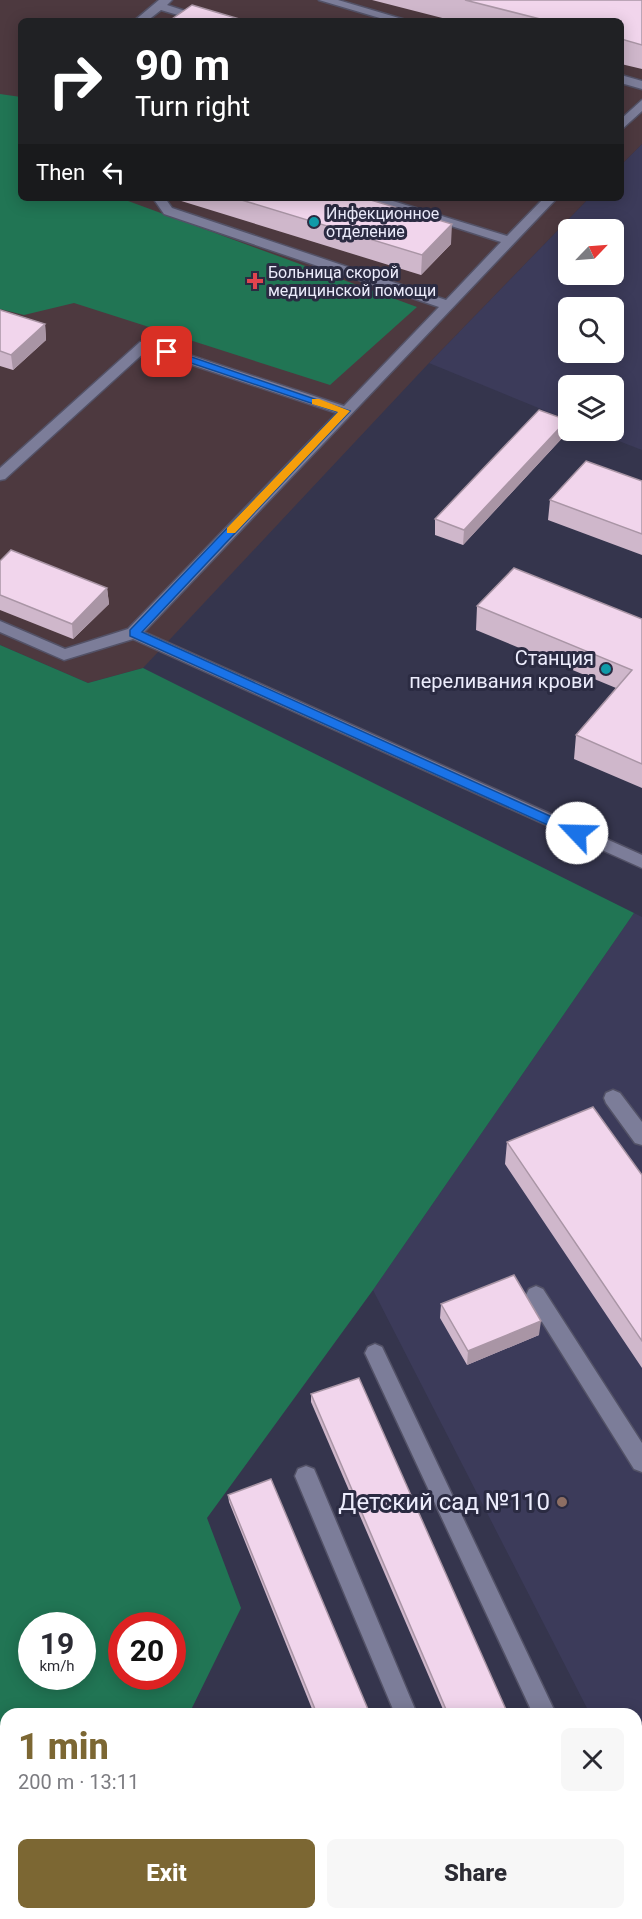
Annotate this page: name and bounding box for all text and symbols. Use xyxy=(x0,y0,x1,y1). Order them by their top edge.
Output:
text: 90 m xyxy=(135,41,230,90)
icon: right xyxy=(36,42,114,120)
text: Turn right xyxy=(135,91,250,123)
icon: left xyxy=(97,156,130,189)
text: Then xyxy=(36,160,85,185)
place label: Инфекционное отделение xyxy=(326,204,439,241)
marker: Инфекционное отделение xyxy=(307,215,321,229)
north arrow xyxy=(558,219,624,285)
map controls xyxy=(558,219,624,441)
place label: Больница скорой медицинской помощи xyxy=(268,263,436,300)
marker: Больница скорой медицинской помощи xyxy=(246,272,264,290)
button: search xyxy=(558,297,624,363)
pin xyxy=(141,326,192,377)
icon: arrive xyxy=(150,335,183,368)
button: layers xyxy=(558,375,624,441)
place label: Станция переливания крови xyxy=(409,646,594,693)
marker: Станция переливания крови xyxy=(599,662,613,676)
position arrow xyxy=(545,801,609,865)
place label: Детский сад №110 xyxy=(338,1488,550,1516)
marker: Детский сад №110 xyxy=(555,1495,569,1509)
speed limit sign: 20 xyxy=(108,1612,186,1690)
text: 19 xyxy=(40,1626,74,1661)
text: km/h xyxy=(39,1657,75,1675)
text: 1 min xyxy=(18,1726,109,1768)
button: close xyxy=(561,1728,624,1791)
text: 200 m · 13:11 xyxy=(18,1770,139,1794)
button: Exit xyxy=(18,1839,315,1908)
button: Share xyxy=(327,1839,624,1908)

